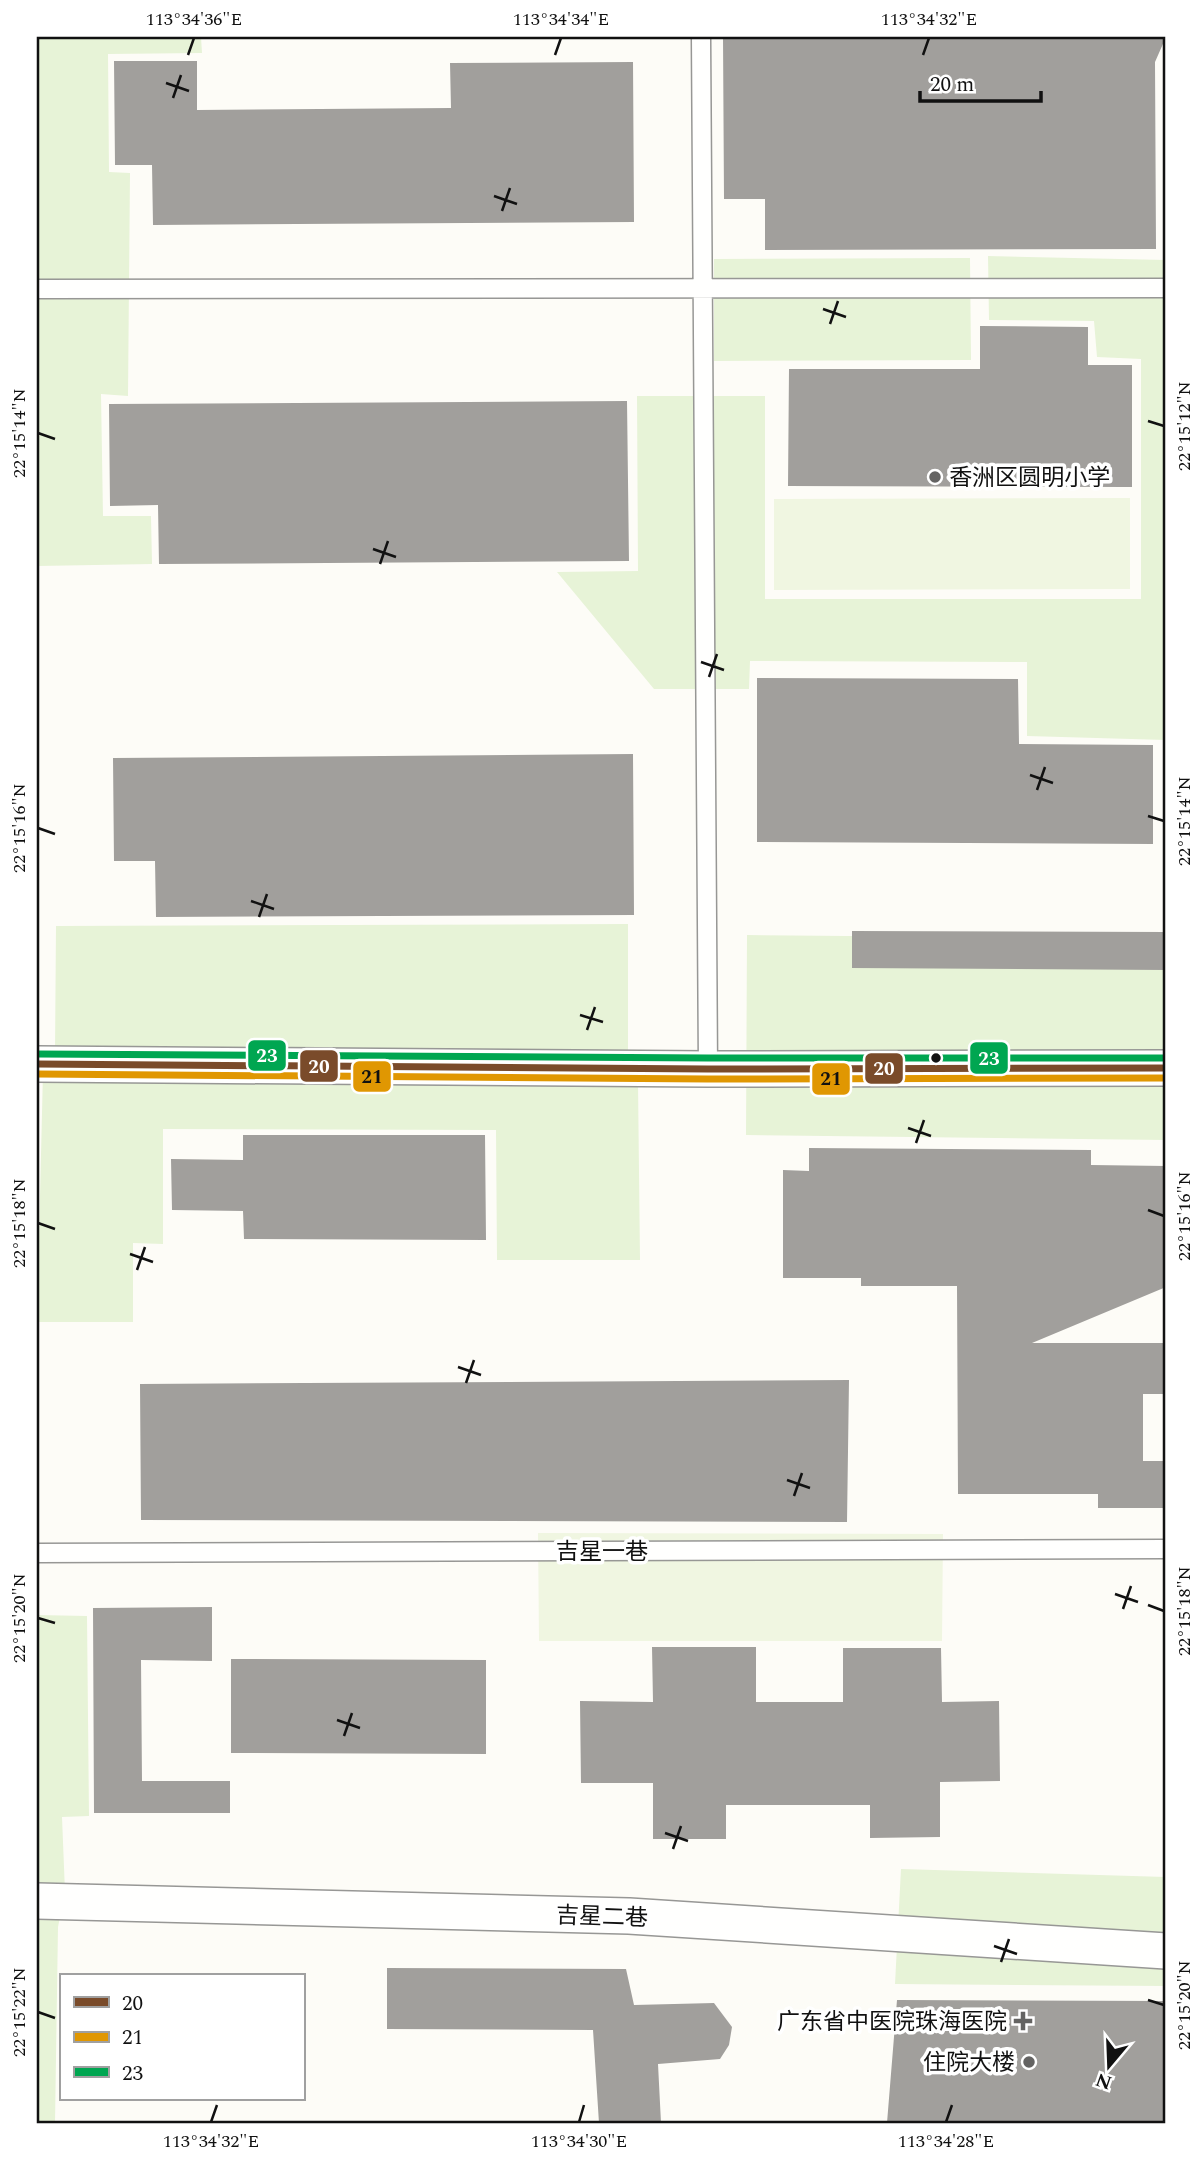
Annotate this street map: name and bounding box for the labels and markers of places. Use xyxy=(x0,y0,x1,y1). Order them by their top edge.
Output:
place label: 香洲区圆明小学 xyxy=(949,461,1110,496)
marker: 香洲区圆明小学 xyxy=(927,469,943,485)
unlabelled marker xyxy=(929,1051,943,1065)
place label: 广东省中医院珠海医院 xyxy=(777,2005,1007,2040)
marker: 广东省中医院珠海医院 xyxy=(1013,2011,1033,2031)
place label: 住院大楼 xyxy=(923,2046,1015,2081)
marker: 住院大楼 xyxy=(1021,2054,1037,2070)

